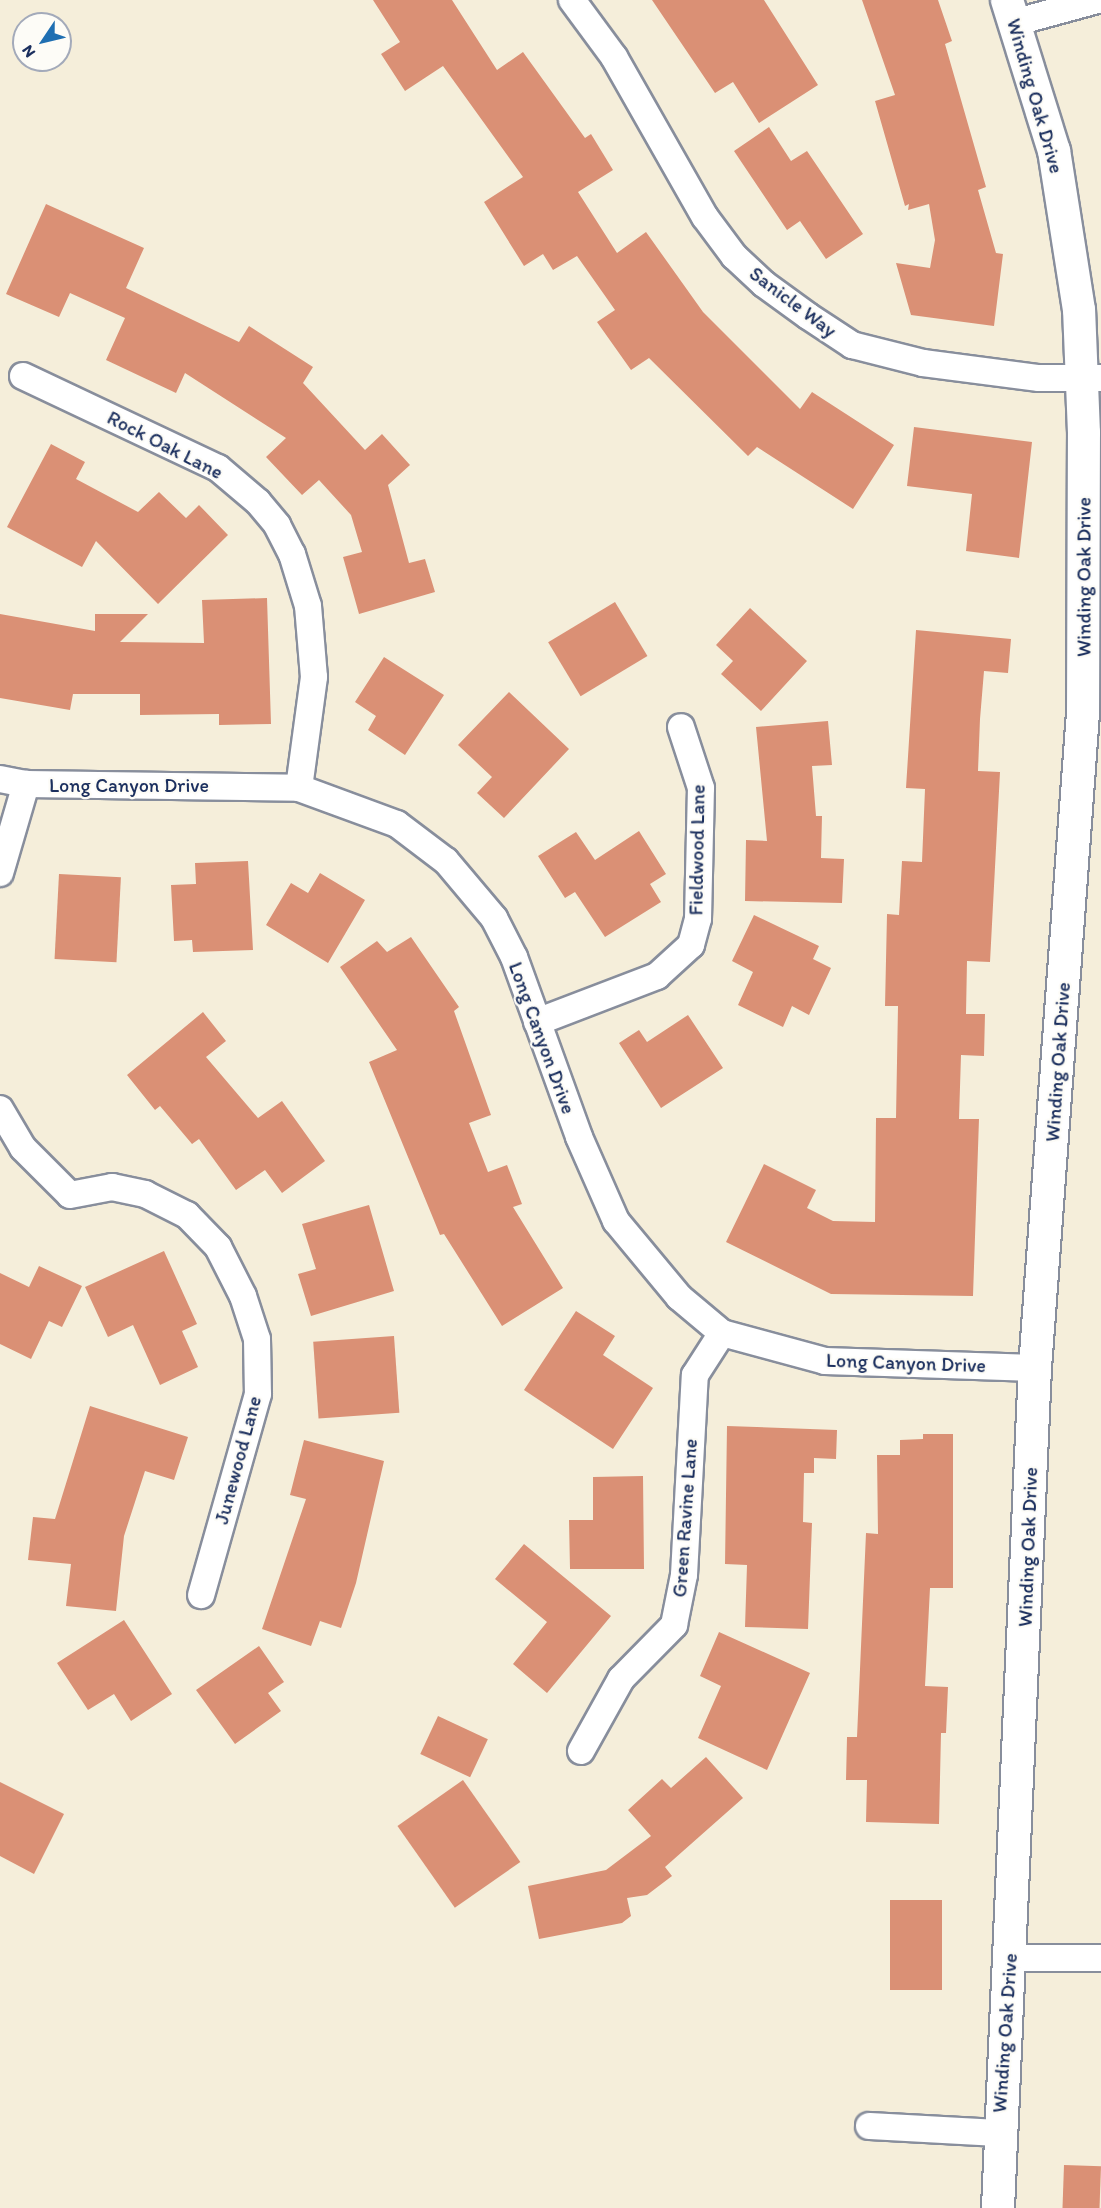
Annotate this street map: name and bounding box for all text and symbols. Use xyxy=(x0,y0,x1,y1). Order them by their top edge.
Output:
north arrow xyxy=(12,12,72,72)
street label: Winding Oak Drive xyxy=(1001,16,1069,176)
text: N xyxy=(18,42,39,61)
street label: Sanicle Way xyxy=(745,261,841,343)
street label: Rock Oak Lane xyxy=(103,405,227,485)
street label: Winding Oak Drive xyxy=(1072,497,1096,657)
street label: Long Canyon Drive xyxy=(48,773,210,797)
street label: Fieldwood Lane xyxy=(684,784,710,916)
street label: Long Canyon Drive xyxy=(503,958,581,1118)
street label: Winding Oak Drive xyxy=(1040,981,1076,1143)
street label: Long Canyon Drive xyxy=(825,1348,987,1378)
street label: Junewood Lane xyxy=(209,1393,267,1527)
street label: Green Ravine Lane xyxy=(667,1438,703,1598)
street label: Winding Oak Drive xyxy=(1013,1467,1043,1627)
street label: Winding Oak Drive xyxy=(987,1952,1023,2114)

